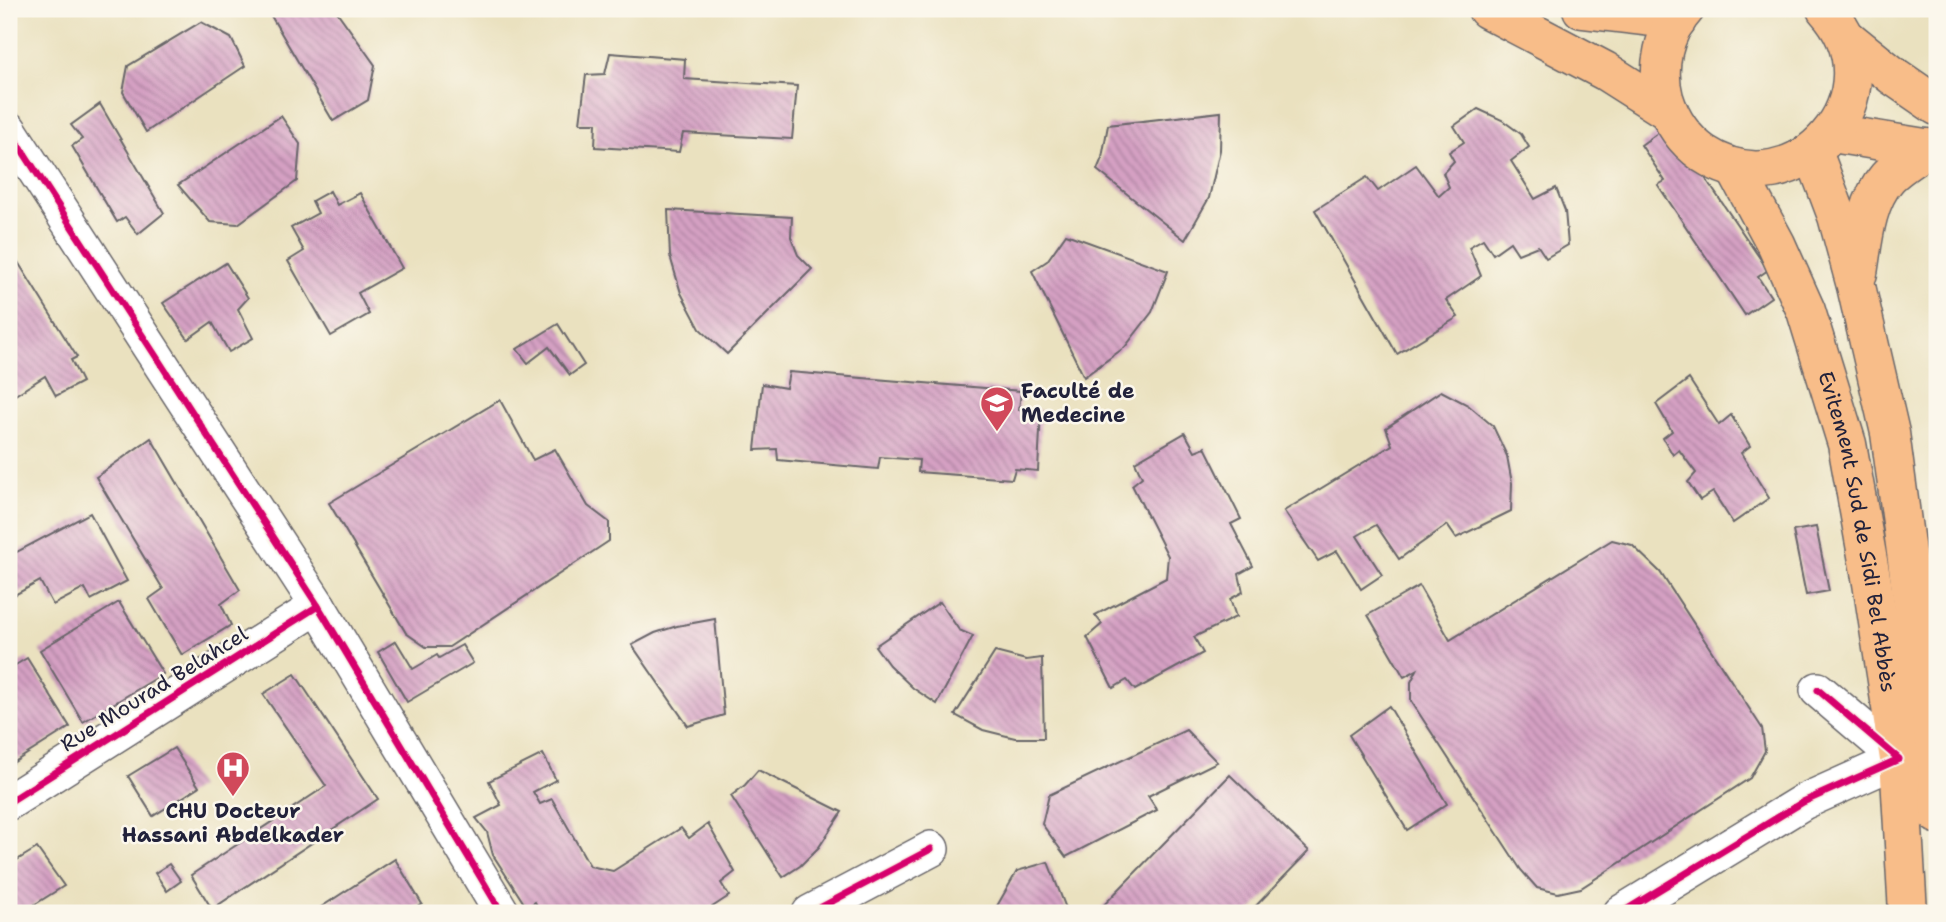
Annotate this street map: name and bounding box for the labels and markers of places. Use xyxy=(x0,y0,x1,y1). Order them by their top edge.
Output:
place label: Faculté de Medecine xyxy=(1021,377,1135,429)
school or university icon: Faculté de Medecine xyxy=(978,384,1016,433)
hospital icon: CHU Docteur Hassani Abdelkader xyxy=(214,749,252,798)
place label: CHU Docteur Hassani Abdelkader xyxy=(122,797,344,849)

